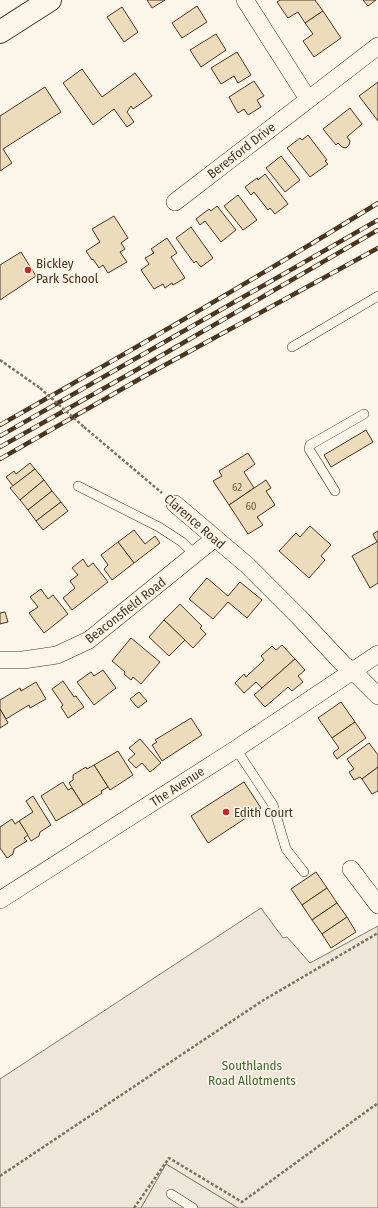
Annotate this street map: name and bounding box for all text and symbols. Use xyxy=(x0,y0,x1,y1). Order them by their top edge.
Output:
street label: Beresford Drive xyxy=(204,119,278,182)
place label: Bickley Park School xyxy=(36,256,99,286)
marker: Bickley Park School xyxy=(23,265,33,275)
house number: 62 xyxy=(232,481,242,494)
street label: Clarence Road xyxy=(161,491,228,552)
house number: 60 xyxy=(245,500,257,513)
street label: Beaconsfield Road xyxy=(82,574,169,646)
street label: The Avenue xyxy=(147,763,207,809)
place label: Edith Court xyxy=(234,805,294,820)
marker: Edith Court xyxy=(221,807,231,817)
park label: Southlands Road Allotments xyxy=(208,1058,296,1088)

